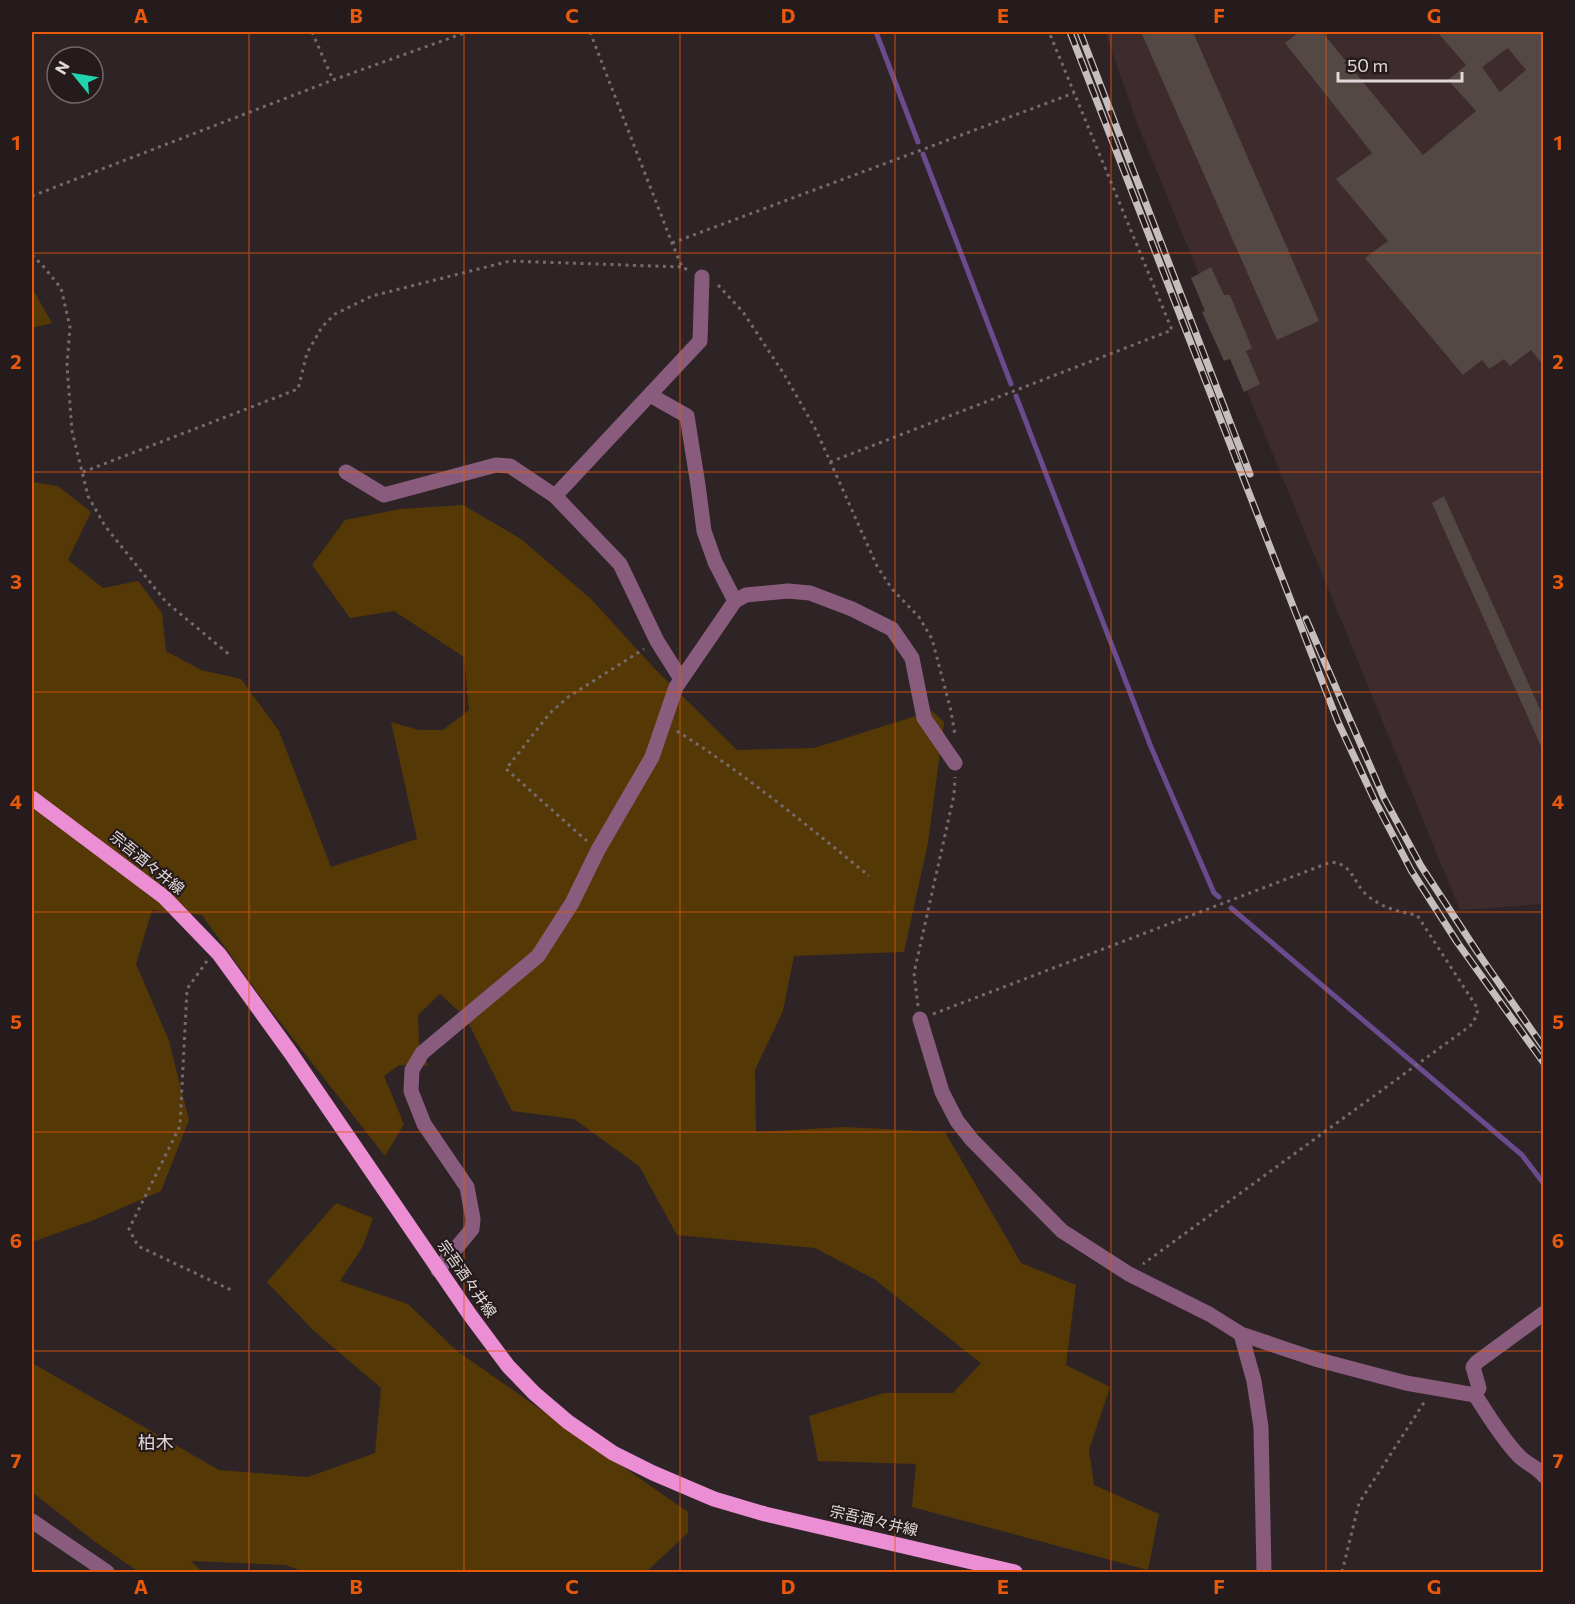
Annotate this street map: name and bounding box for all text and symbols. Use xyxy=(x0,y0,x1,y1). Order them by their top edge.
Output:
text: A xyxy=(134,3,148,27)
text: B xyxy=(349,3,363,27)
text: C xyxy=(565,3,579,27)
text: D xyxy=(781,3,795,27)
text: E xyxy=(997,3,1009,27)
text: F xyxy=(1213,3,1225,27)
text: G xyxy=(1427,3,1441,27)
north arrow xyxy=(45,45,105,105)
scale bar xyxy=(1338,45,1462,83)
text: 50 m xyxy=(1347,54,1388,76)
text: N xyxy=(50,57,73,77)
text: 1 xyxy=(11,130,21,154)
text: 1 xyxy=(1553,130,1563,154)
text: 2 xyxy=(10,349,22,373)
text: 2 xyxy=(1552,349,1564,373)
text: 3 xyxy=(10,569,22,593)
text: 3 xyxy=(1552,569,1564,593)
text: 4 xyxy=(10,789,22,813)
text: 4 xyxy=(1552,789,1564,813)
street label: 宗吾酒々井線 xyxy=(107,827,188,898)
text: 5 xyxy=(10,1009,22,1033)
text: 5 xyxy=(1552,1009,1564,1033)
text: 6 xyxy=(10,1228,22,1252)
text: 6 xyxy=(1552,1228,1564,1252)
street label: 宗吾酒々井線 xyxy=(435,1236,501,1320)
district label: 柏木 xyxy=(138,1431,174,1453)
text: 7 xyxy=(11,1448,22,1472)
text: 7 xyxy=(1553,1448,1564,1472)
street label: 宗吾酒々井線 xyxy=(828,1501,920,1539)
text: A xyxy=(134,1574,148,1598)
text: B xyxy=(349,1574,363,1598)
text: C xyxy=(565,1574,579,1598)
text: D xyxy=(781,1574,795,1598)
text: E xyxy=(997,1574,1009,1598)
text: F xyxy=(1213,1574,1225,1598)
text: G xyxy=(1427,1574,1441,1598)

